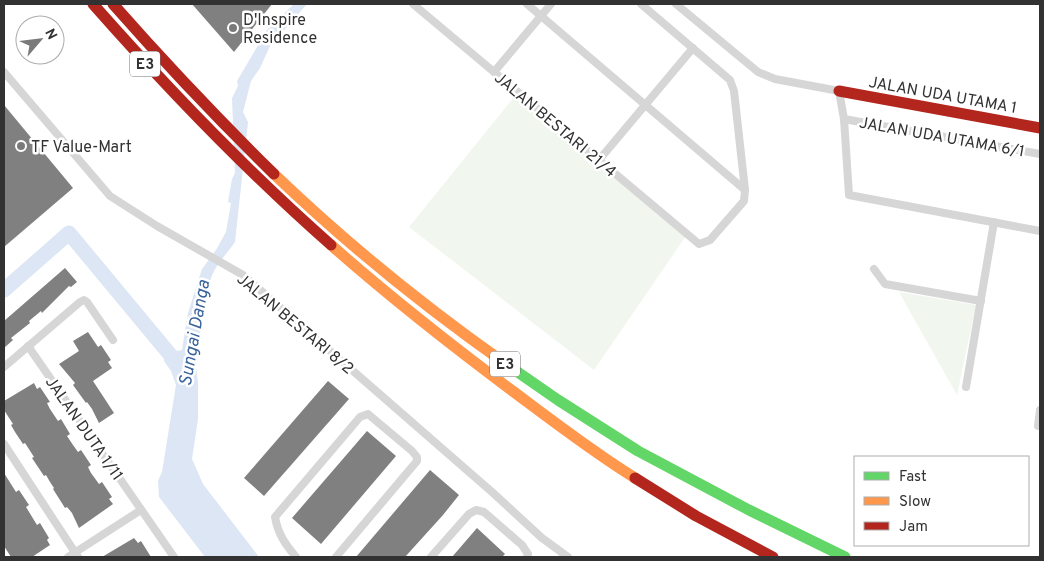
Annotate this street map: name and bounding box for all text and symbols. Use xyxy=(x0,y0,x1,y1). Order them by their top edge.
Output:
place label: D'Inspire Residence xyxy=(243,11,317,49)
north arrow xyxy=(15,15,65,65)
marker: D'Inspire Residence xyxy=(227,22,239,34)
text: N xyxy=(40,26,60,43)
road number: E3 xyxy=(130,52,160,76)
street label: JALAN BESTARI 21/4 xyxy=(490,69,620,182)
street label: JALAN UDA UTAMA 1 xyxy=(867,73,1018,119)
street label: JALAN UDA UTAMA 6/1 xyxy=(857,114,1026,162)
place label: TF Value-Mart xyxy=(31,138,132,158)
marker: TF Value-Mart xyxy=(15,140,27,152)
street label: JALAN BESTARI 8/2 xyxy=(232,270,357,379)
water label: Sungai Danga xyxy=(175,278,216,388)
road number: E3 xyxy=(490,352,520,376)
street label: JALAN DUTA 1/11 xyxy=(40,373,127,485)
legend xyxy=(854,456,1029,546)
text: Fast xyxy=(899,468,927,487)
text: Slow xyxy=(899,493,931,512)
text: Jam xyxy=(899,518,928,537)

